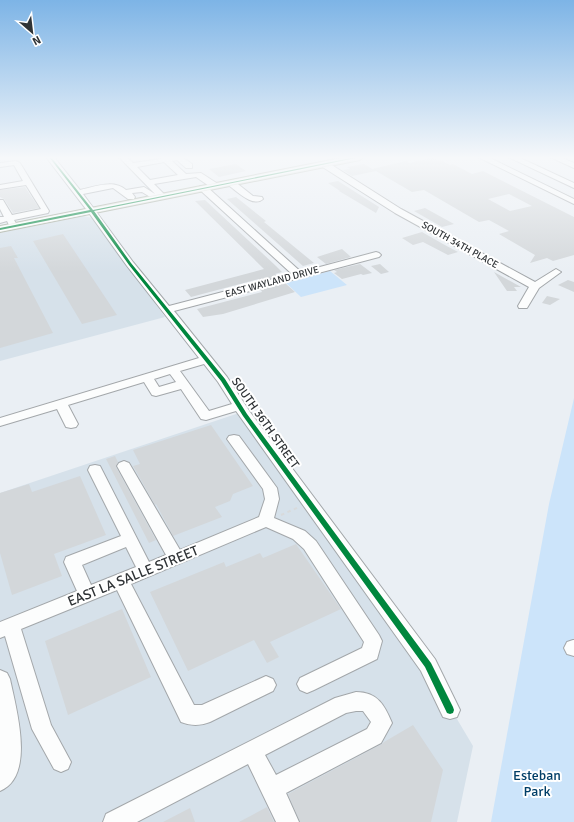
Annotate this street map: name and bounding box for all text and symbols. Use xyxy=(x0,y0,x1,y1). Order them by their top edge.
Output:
north arrow xyxy=(12,12,52,52)
text: N xyxy=(30,33,43,48)
street label: SOUTH 34TH PLACE xyxy=(420,219,501,271)
street label: EAST WAYLAND DRIVE xyxy=(224,264,321,300)
street label: SOUTH 36TH STREET xyxy=(228,375,302,472)
street label: EAST LA SALLE STREET xyxy=(65,542,201,610)
park label: Esteban Park xyxy=(513,767,561,800)

